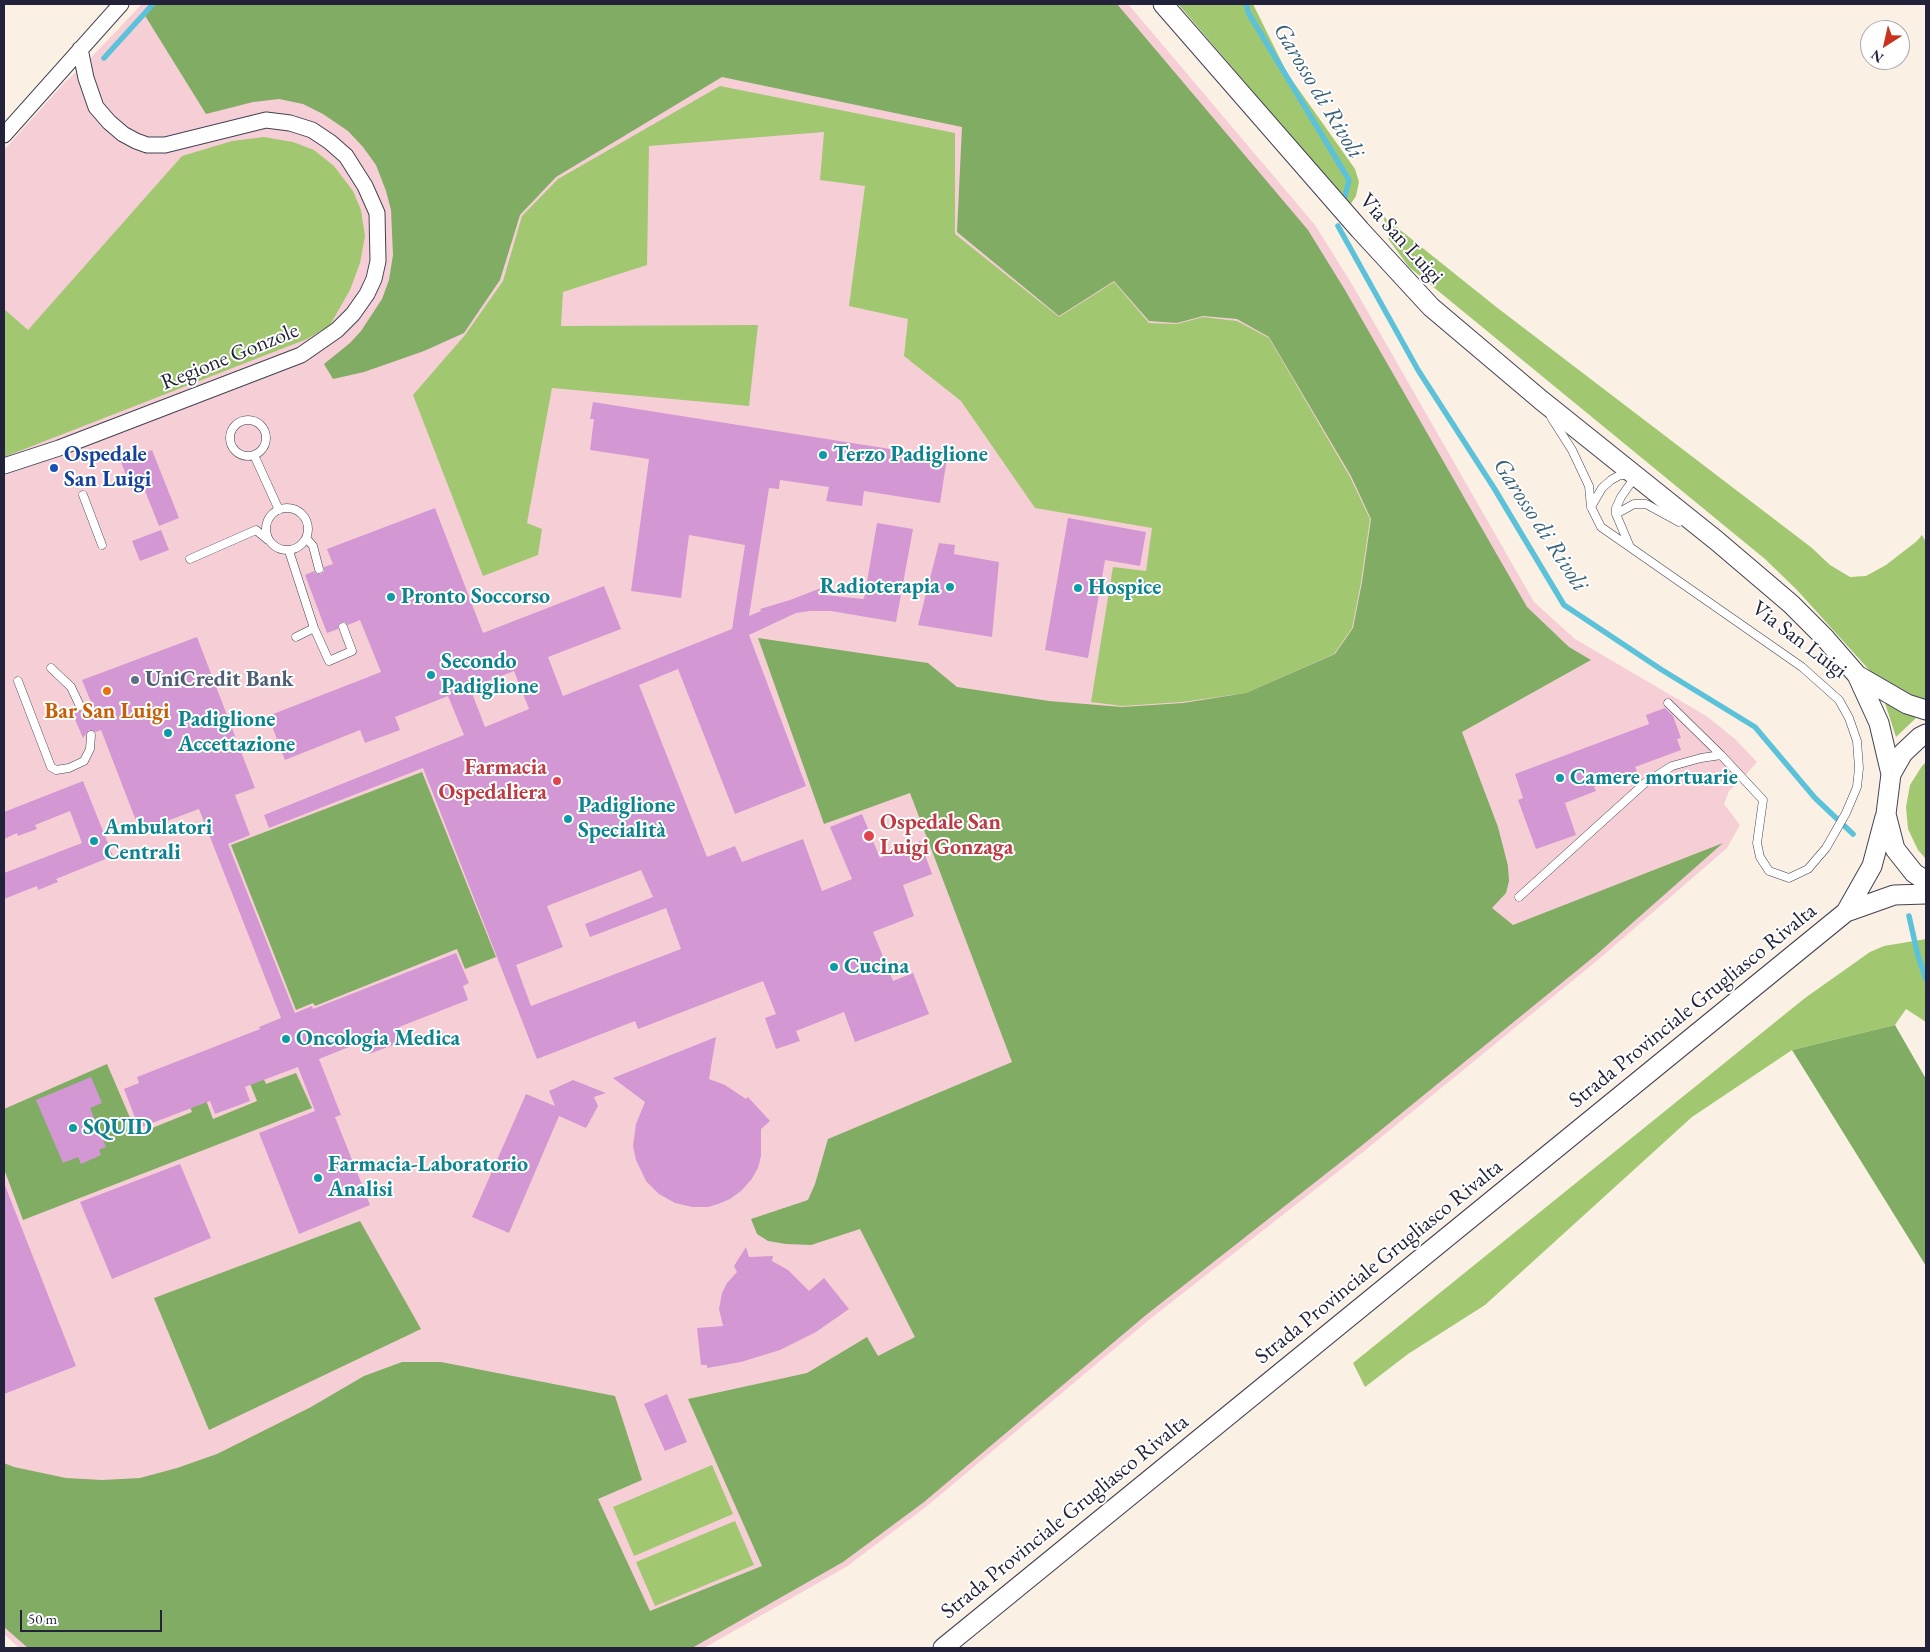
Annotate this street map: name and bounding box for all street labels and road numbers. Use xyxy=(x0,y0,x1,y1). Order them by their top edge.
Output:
street label: Via San Luigi xyxy=(1353,188,1449,290)
street label: Regione Gonzole xyxy=(157,317,303,397)
street label: Via San Luigi xyxy=(1746,596,1852,684)
street label: Strada Provinciale Grugliasco Rivalta xyxy=(1564,898,1822,1114)
street label: Strada Provinciale Grugliasco Rivalta xyxy=(1250,1154,1508,1370)
street label: Strada Provinciale Grugliasco Rivalta xyxy=(936,1409,1194,1625)

